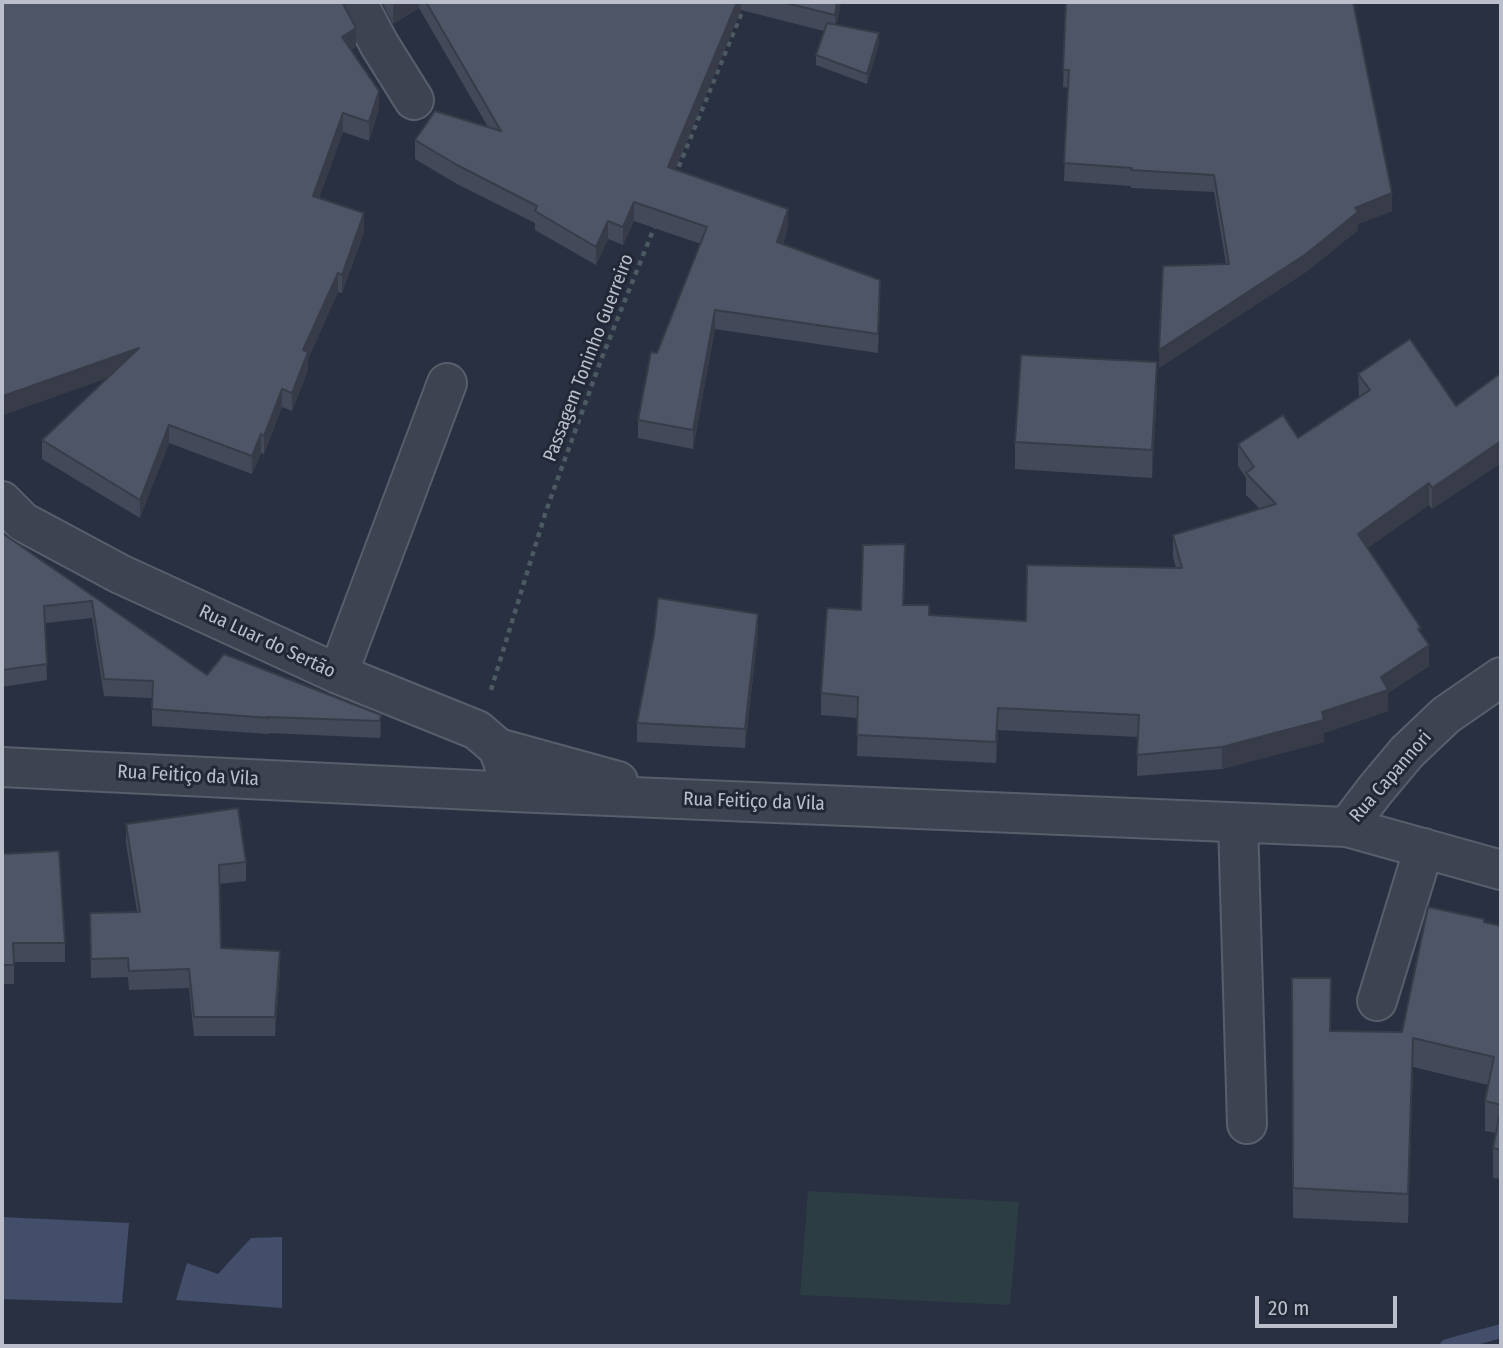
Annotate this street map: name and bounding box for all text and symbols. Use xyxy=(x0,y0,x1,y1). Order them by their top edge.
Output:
street label: Passagem Toninho Guerreiro xyxy=(539,251,639,465)
street label: Rua Luar do Sertão xyxy=(195,600,339,684)
street label: Rua Capannori xyxy=(1345,727,1437,827)
street label: Rua Feitiço da Vila xyxy=(117,761,259,791)
street label: Rua Feitiço da Vila xyxy=(683,788,825,816)
scale bar xyxy=(1258,1282,1400,1326)
text: 20 m xyxy=(1268,1295,1309,1321)

